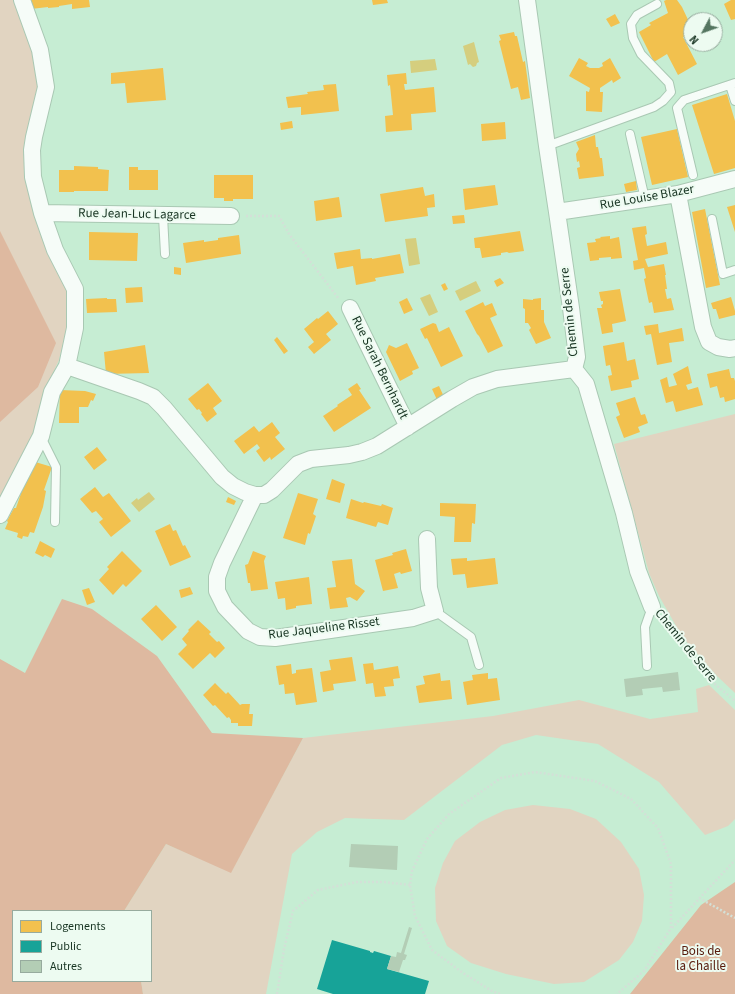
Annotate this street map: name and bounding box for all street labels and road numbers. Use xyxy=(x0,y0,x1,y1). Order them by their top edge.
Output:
street label: Rue Louise Blazer xyxy=(599,182,695,214)
street label: Rue Jean-Luc Lagarce xyxy=(78,206,196,224)
street label: Chemin de Serre xyxy=(558,267,582,357)
street label: Rue Sarah Bernhardt xyxy=(347,314,411,422)
street label: Chemin de Serre xyxy=(651,606,719,686)
street label: Rue Jaqueline Risset xyxy=(268,614,380,644)

